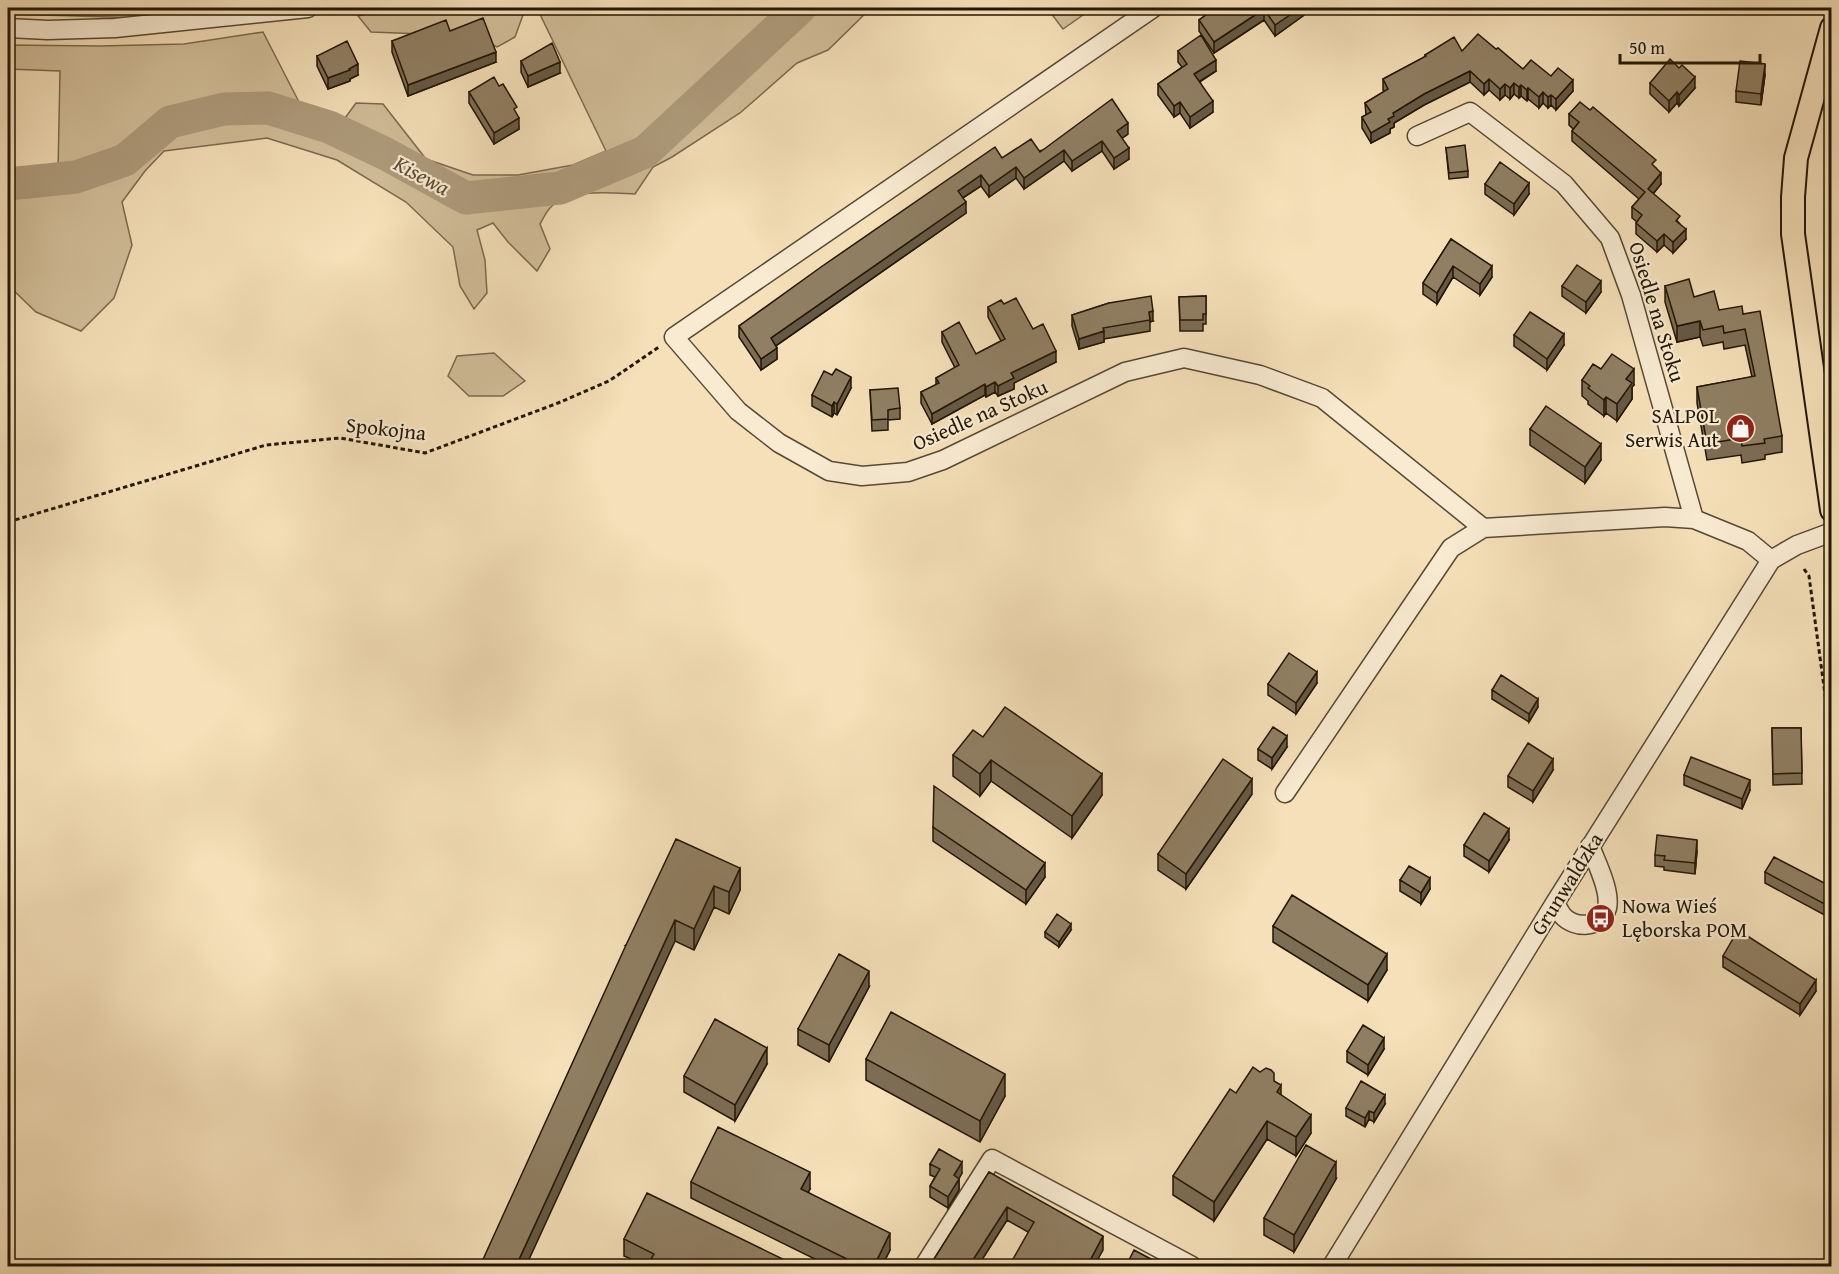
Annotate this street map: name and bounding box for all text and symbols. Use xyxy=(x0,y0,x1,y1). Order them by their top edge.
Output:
scale bar xyxy=(1620,27,1760,65)
text: 50 m xyxy=(1629,34,1665,61)
water label: Kisewa xyxy=(388,147,456,203)
street label: Osiedle na Stoku xyxy=(1621,238,1694,386)
street label: Osiedle na Stoku xyxy=(907,371,1053,458)
place label: SALPOL Serwis Aut xyxy=(1625,400,1720,455)
street label: Spokojna xyxy=(344,409,428,448)
shop icon: SALPOL Serwis Aut xyxy=(1724,412,1756,444)
street label: Grunwaldzka xyxy=(1523,826,1610,941)
place label: Nowa Wieś Lęborska POM xyxy=(1622,890,1747,945)
bus stop icon: Nowa Wieś Lęborska POM xyxy=(1585,902,1617,934)

